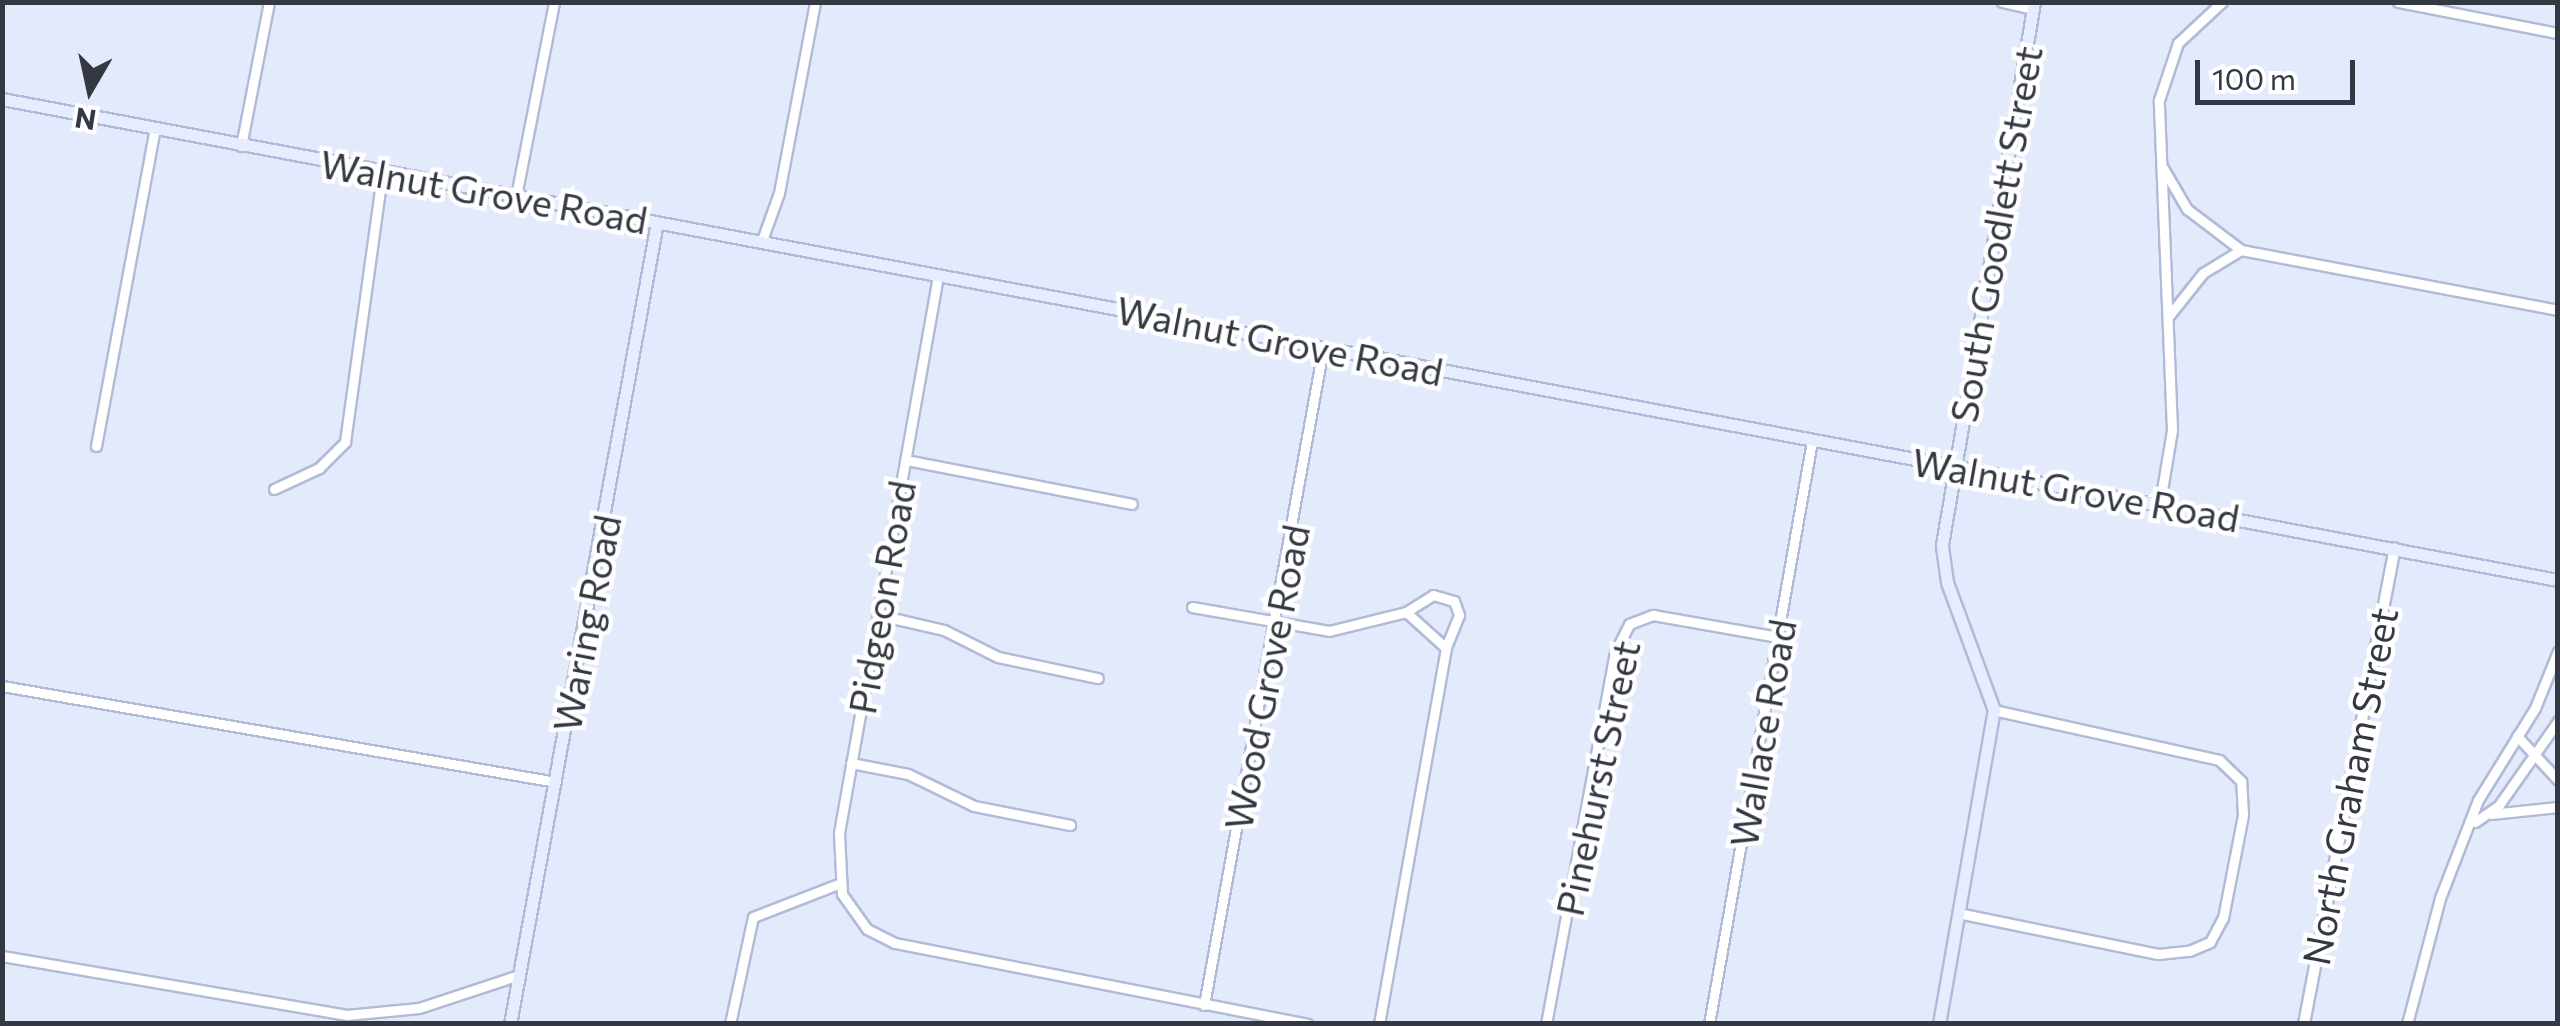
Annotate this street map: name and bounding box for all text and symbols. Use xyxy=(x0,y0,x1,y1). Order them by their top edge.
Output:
north arrow xyxy=(40,40,140,140)
scale bar xyxy=(2200,40,2360,102)
street label: South Goodlett Street xyxy=(1939,42,2051,426)
text: 100 m xyxy=(2212,59,2296,96)
text: N xyxy=(72,101,98,138)
street label: Walnut Grove Road xyxy=(317,140,651,242)
street label: Walnut Grove Road xyxy=(1113,286,1447,394)
street label: Walnut Grove Road xyxy=(1909,438,2243,540)
street label: Pidgeon Road xyxy=(838,477,924,717)
street label: Waring Road xyxy=(543,511,629,735)
street label: Wood Grove Road xyxy=(1214,520,1318,834)
street label: North Graham Street xyxy=(2292,603,2406,969)
street label: Wallace Road xyxy=(1720,615,1804,851)
street label: Pinehurst Street xyxy=(1546,636,1648,920)

